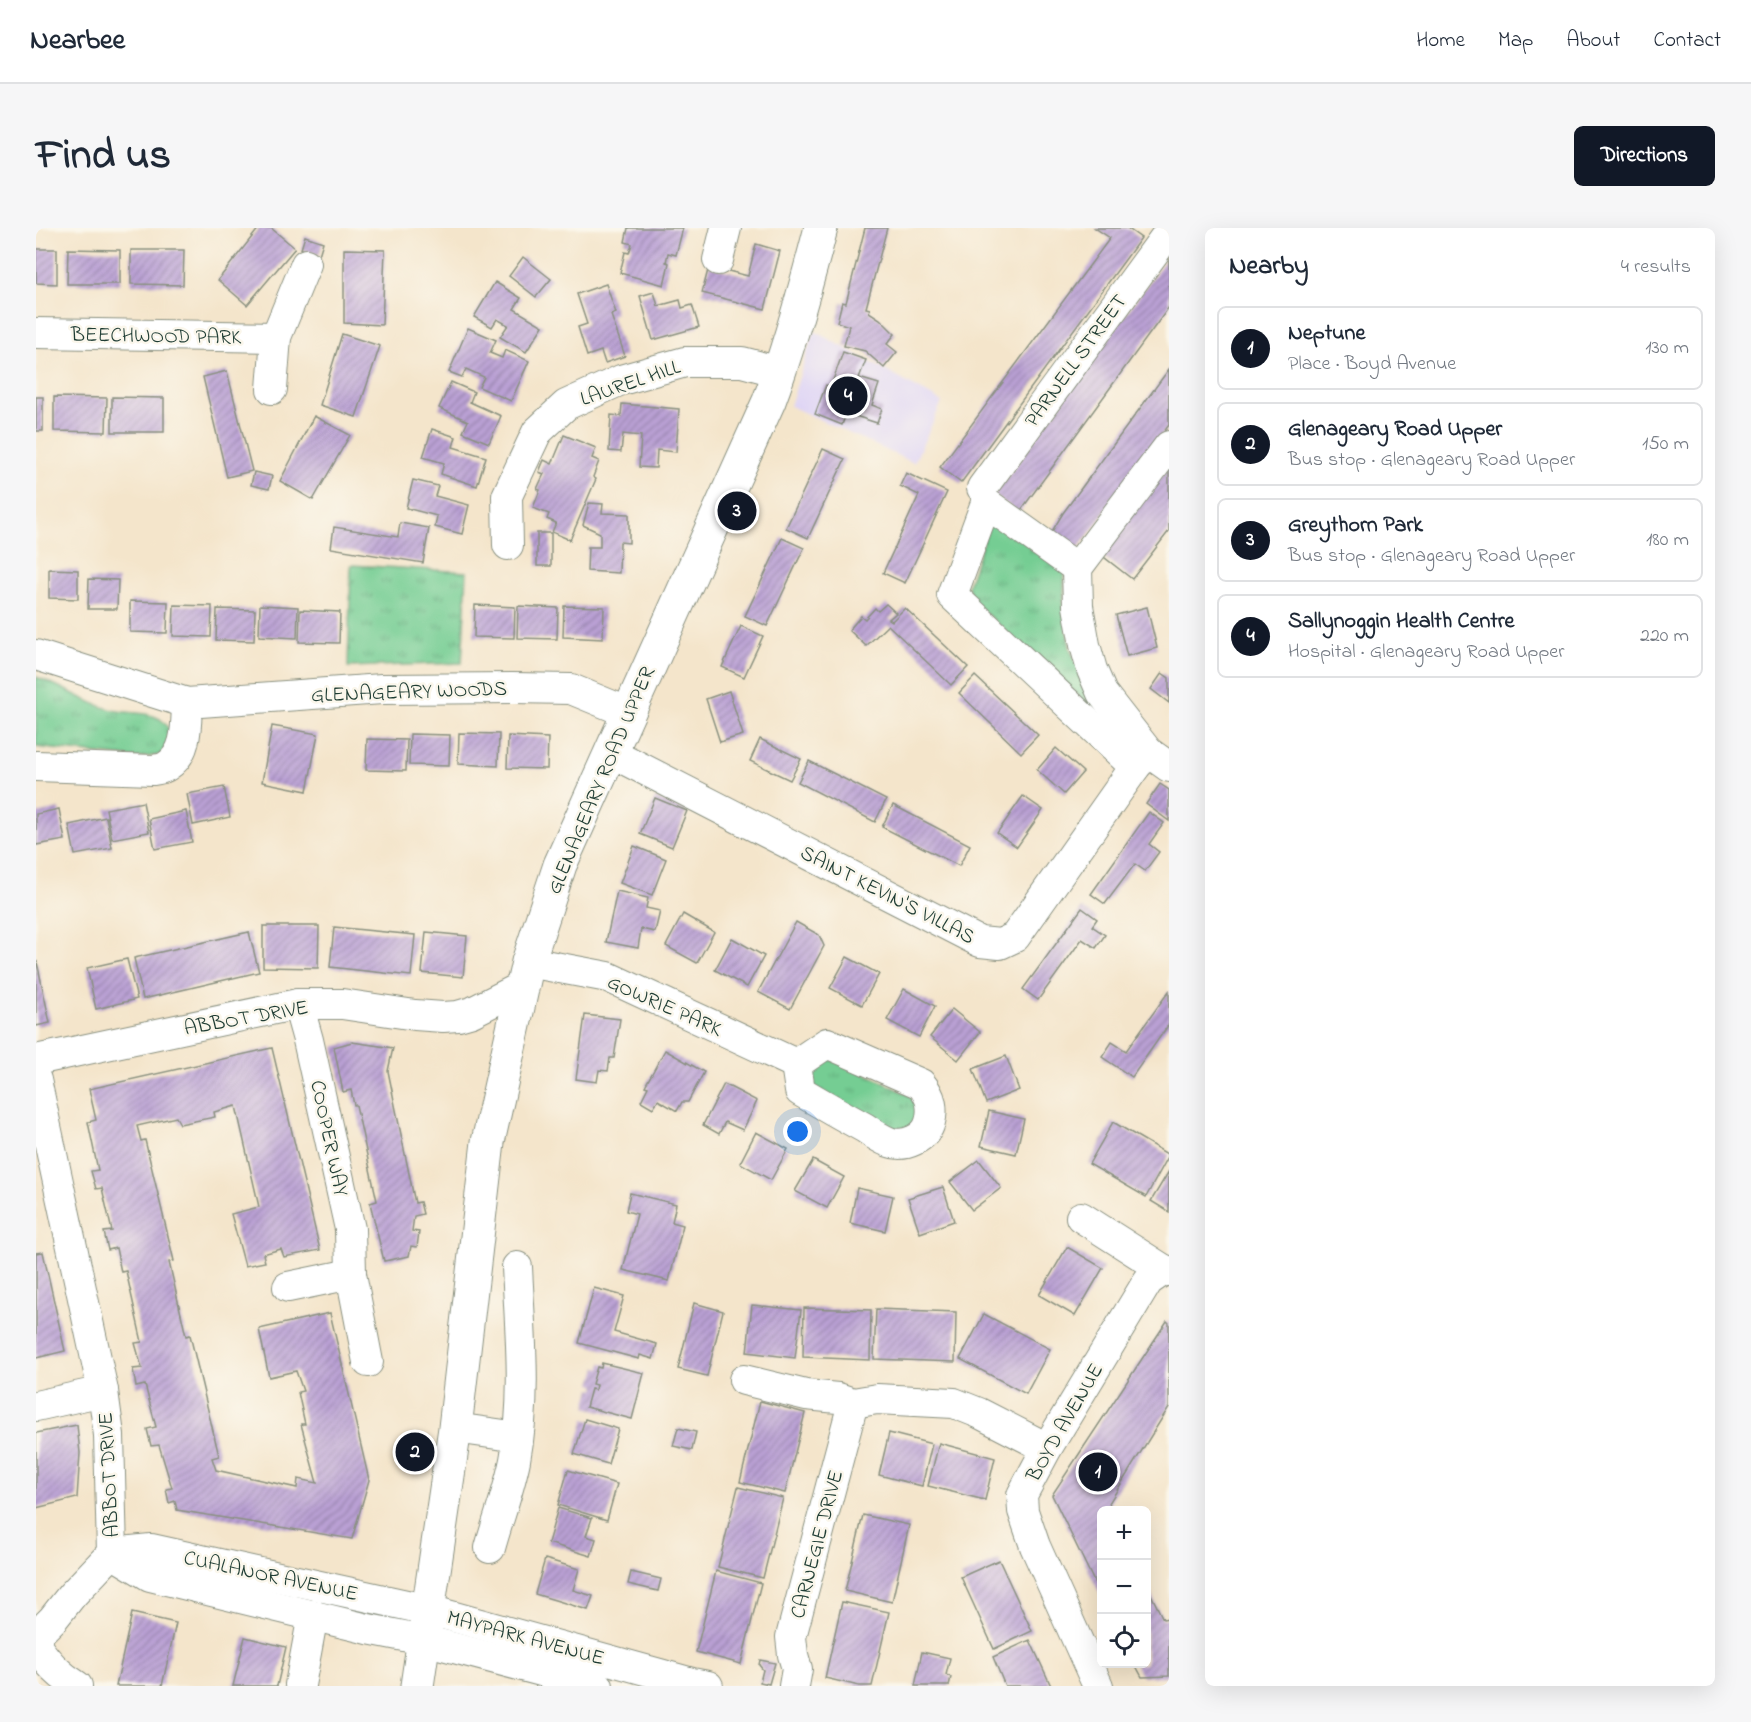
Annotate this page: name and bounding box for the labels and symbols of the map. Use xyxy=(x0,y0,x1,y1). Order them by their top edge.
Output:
street label: PARNELL STREET xyxy=(1018,289,1135,434)
street label: BEECHWOOD PARK xyxy=(69,320,242,353)
street label: LAUREL HILL xyxy=(577,353,685,415)
pin: 4 xyxy=(828,374,868,418)
pin: 3 xyxy=(718,488,756,534)
street label: GLENAGEARY ROAD UPPER xyxy=(540,662,664,899)
street label: GLENAGEARY WOODS xyxy=(311,675,508,711)
street label: SAINT KEVIN'S VILLAS xyxy=(795,839,980,953)
street label: GOWRIE PARK xyxy=(602,968,727,1046)
street label: ABBOT DRIVE xyxy=(182,993,311,1045)
street label: COOPER WAY xyxy=(301,1078,355,1200)
your location xyxy=(783,1117,812,1146)
street label: BOYD AVENUE xyxy=(1019,1358,1112,1489)
street label: ABBOT DRIVE xyxy=(92,1411,128,1538)
pin: 2 xyxy=(396,1430,434,1474)
pin: 1 xyxy=(1078,1450,1118,1494)
street label: CARNEGIE DRIVE xyxy=(784,1467,852,1622)
street label: CUALANOR AVENUE xyxy=(181,1544,361,1610)
street label: MAYPARK AVENUE xyxy=(443,1603,608,1674)

